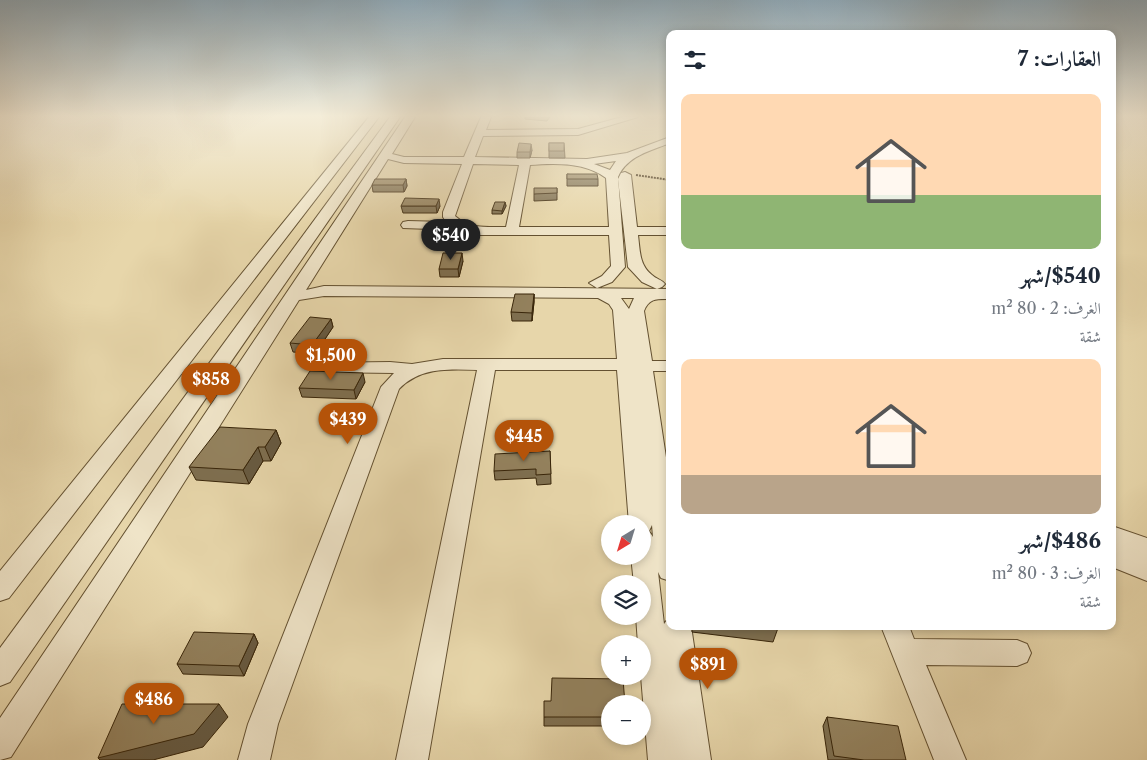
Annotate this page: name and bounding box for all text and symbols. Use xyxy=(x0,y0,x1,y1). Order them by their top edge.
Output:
icon: filters xyxy=(681,46,709,74)
text: العقارات: 7 xyxy=(1018,46,1101,71)
icon: home xyxy=(846,126,936,216)
pin: $540 xyxy=(421,218,481,261)
text: $540 xyxy=(432,225,470,245)
text: $540/شهر xyxy=(1020,263,1101,288)
text: الغرف: 2 · 80 m² xyxy=(991,298,1101,318)
text: شقة xyxy=(1080,326,1101,346)
pin: $1,500 xyxy=(290,338,372,381)
text: $1,500 xyxy=(306,345,356,365)
pin: $858 xyxy=(181,362,241,405)
text: $858 xyxy=(192,369,230,389)
icon: home xyxy=(846,391,936,481)
pin: $439 xyxy=(318,402,378,445)
text: $439 xyxy=(329,409,367,429)
pin: $445 xyxy=(494,420,554,462)
text: $445 xyxy=(506,426,542,446)
north arrow xyxy=(601,515,651,565)
map controls xyxy=(601,515,651,745)
text: $486/شهر xyxy=(1019,528,1101,553)
text: الغرف: 3 · 80 m² xyxy=(992,563,1101,583)
button: layers xyxy=(601,575,651,625)
text: شقة xyxy=(1080,591,1101,611)
button: + xyxy=(601,635,651,685)
pin: $891 xyxy=(678,648,738,690)
text: $891 xyxy=(690,654,726,674)
pin: $486 xyxy=(124,682,184,725)
text: $486 xyxy=(135,689,173,709)
button: − xyxy=(601,695,651,745)

